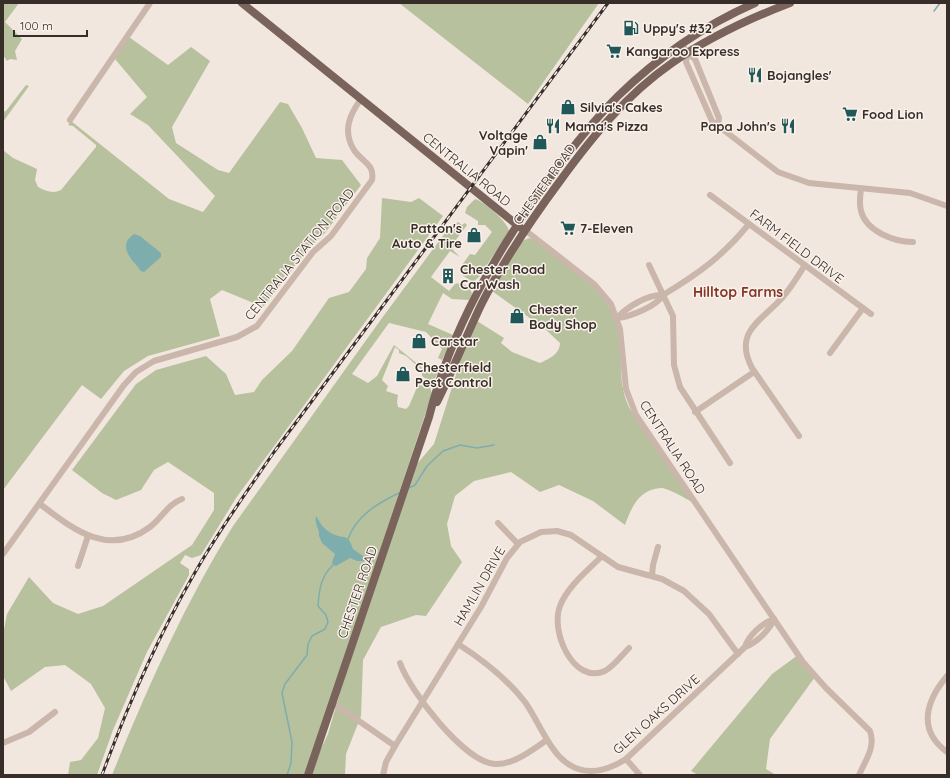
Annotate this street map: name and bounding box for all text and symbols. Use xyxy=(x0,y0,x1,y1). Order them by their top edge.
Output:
scale bar xyxy=(14,12,87,38)
text: 100 m xyxy=(20,18,53,33)
fuel station icon: Uppy's #32 xyxy=(622,19,640,37)
place label: Uppy's #32 xyxy=(643,20,712,36)
supermarket icon: Kangaroo Express xyxy=(605,42,623,60)
place label: Kangaroo Express xyxy=(626,43,740,59)
restaurant icon: Bojangles' xyxy=(746,66,764,84)
place label: Bojangles' xyxy=(767,67,832,83)
shop icon: Silvia's Cakes xyxy=(559,98,577,116)
place label: Silvia's Cakes xyxy=(580,99,663,115)
supermarket icon: Food Lion xyxy=(841,105,859,123)
place label: Food Lion xyxy=(862,106,923,122)
restaurant icon: Mama's Pizza xyxy=(544,117,562,135)
restaurant icon: Papa John's xyxy=(779,117,797,135)
place label: Mama's Pizza xyxy=(565,118,648,134)
place label: Papa John's xyxy=(700,118,776,134)
place label: Voltage Vapin' xyxy=(479,127,528,158)
street label: CENTRALIA ROAD xyxy=(420,129,514,209)
shop icon: Voltage Vapin' xyxy=(531,133,549,151)
street label: CHESTER ROAD xyxy=(509,140,579,228)
street label: CENTRALIA STATION ROAD xyxy=(241,185,357,323)
street label: FARM FIELD DRIVE xyxy=(747,205,847,287)
supermarket icon: 7-Eleven xyxy=(559,219,577,237)
place label: Patton's Auto & Tire xyxy=(392,220,462,251)
place label: 7-Eleven xyxy=(580,220,633,236)
shop icon: Patton's Auto & Tire xyxy=(465,226,483,244)
place label: Chester Road Car Wash xyxy=(460,261,545,292)
building icon: Chester Road Car Wash xyxy=(439,267,457,285)
district label: Hilltop Farms xyxy=(693,283,783,301)
place label: Chester Body Shop xyxy=(529,301,597,332)
shop icon: Chester Body Shop xyxy=(508,307,526,325)
shop icon: Carstar xyxy=(410,332,428,350)
place label: Carstar xyxy=(431,333,479,349)
place label: Chesterfield Pest Control xyxy=(415,359,492,390)
shop icon: Chesterfield Pest Control xyxy=(394,365,412,383)
street label: CENTRALIA ROAD xyxy=(637,397,709,497)
street label: HAMLIN DRIVE xyxy=(450,543,508,629)
street label: CHESTER ROAD xyxy=(334,544,380,640)
street label: GLEN OAKS DRIVE xyxy=(609,671,703,757)

